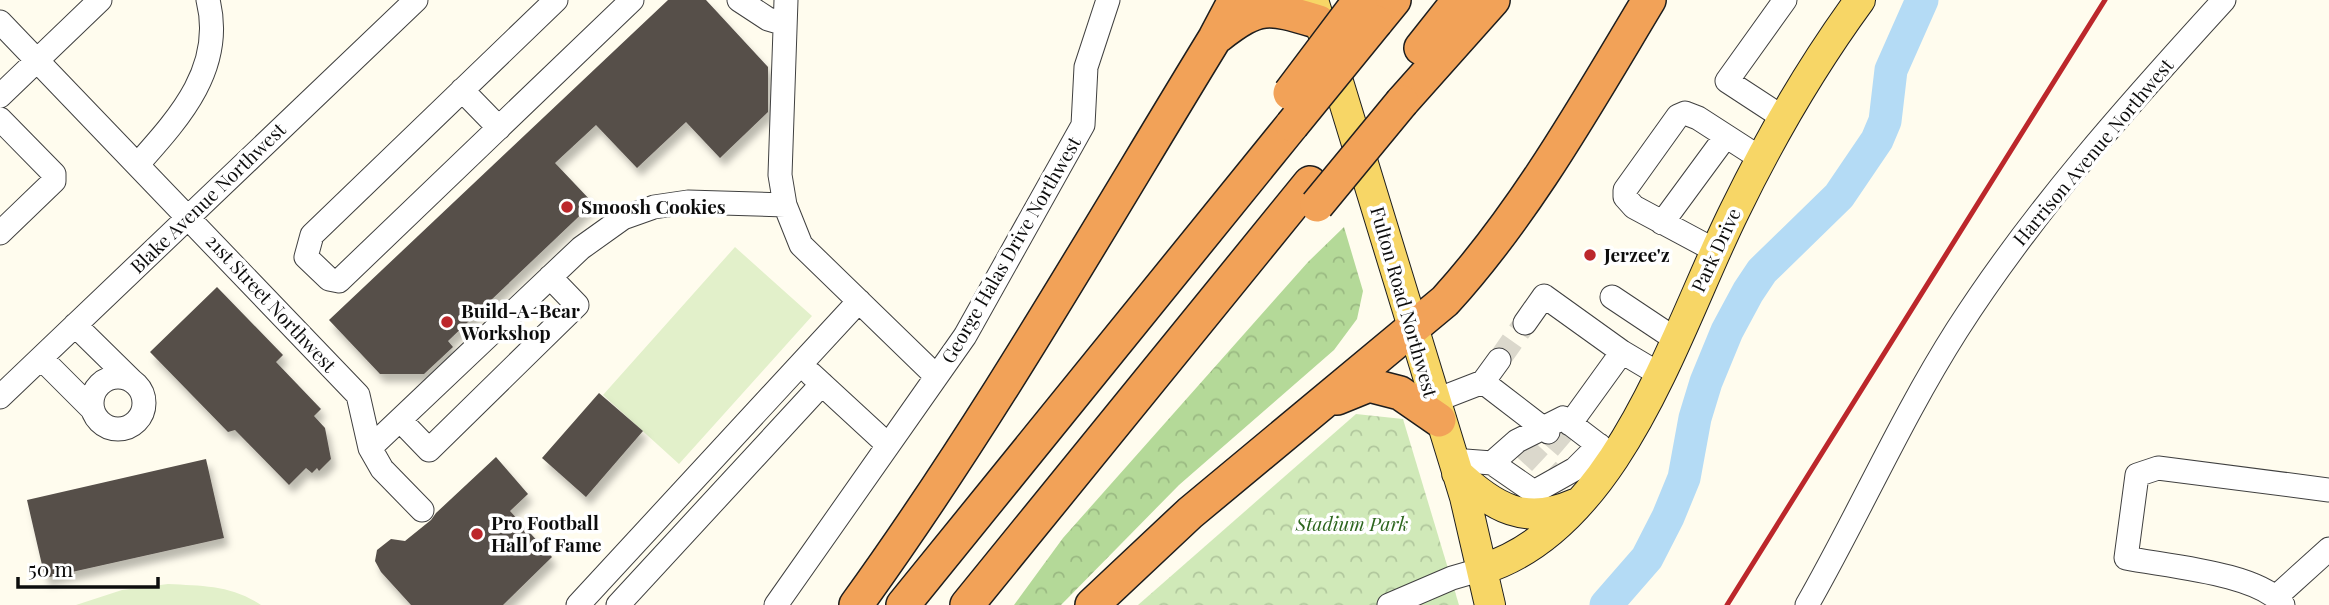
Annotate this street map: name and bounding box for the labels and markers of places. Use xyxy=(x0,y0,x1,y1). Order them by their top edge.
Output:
place label: Smoosh Cookies xyxy=(581,193,726,219)
marker: Smoosh Cookies xyxy=(559,199,575,215)
place label: Jerzee'z xyxy=(1603,241,1670,267)
marker: Jerzee'z xyxy=(1582,247,1598,263)
place label: Build-A-Bear Workshop xyxy=(460,297,580,345)
marker: Build-A-Bear Workshop xyxy=(439,314,455,330)
place label: Pro Football Hall of Fame xyxy=(491,509,602,557)
marker: Pro Football Hall of Fame xyxy=(469,526,485,542)

